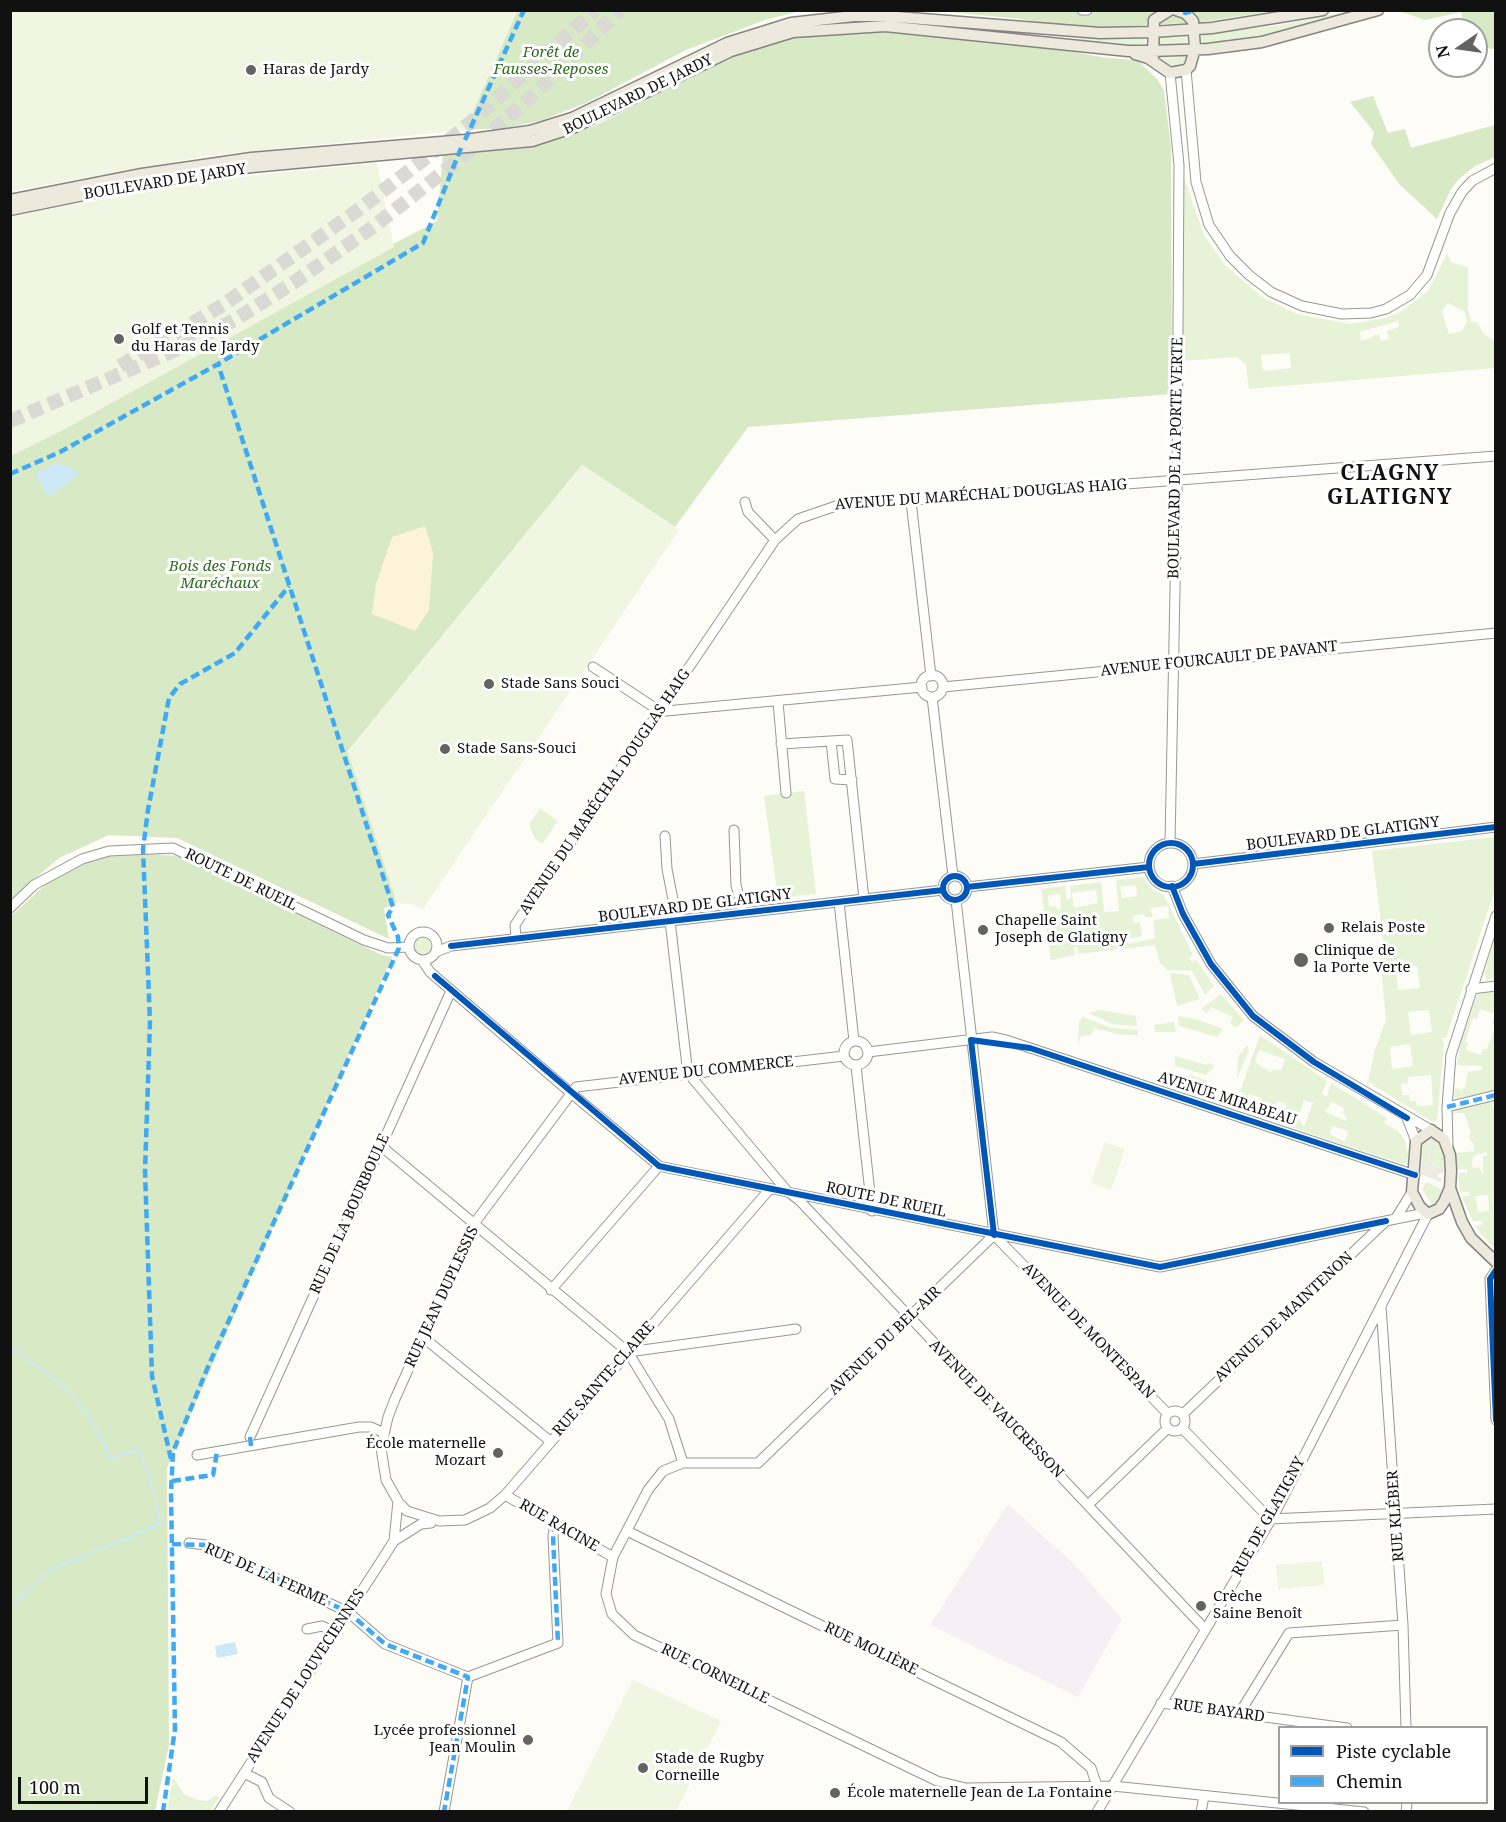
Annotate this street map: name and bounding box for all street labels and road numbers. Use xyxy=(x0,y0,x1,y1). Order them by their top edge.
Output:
street label: BOULEVARD DE JARDY xyxy=(560,51,716,139)
street label: BOULEVARD DE JARDY xyxy=(83,160,247,204)
street label: BOULEVARD DE LA PORTE VERTE xyxy=(1165,337,1187,579)
street label: AVENUE DU MARÉCHAL DOUGLAS HAIG xyxy=(834,476,1128,514)
street label: AVENUE FOURCAULT DE PAVANT xyxy=(1100,638,1338,680)
street label: AVENUE DU MARÉCHAL DOUGLAS HAIG xyxy=(516,666,694,918)
street label: BOULEVARD DE GLATIGNY xyxy=(1245,813,1441,855)
street label: ROUTE DE RUEIL xyxy=(182,845,300,915)
street label: BOULEVARD DE GLATIGNY xyxy=(597,885,793,927)
street label: AVENUE DU COMMERCE xyxy=(618,1053,794,1089)
street label: AVENUE MIRABEAU xyxy=(1156,1068,1298,1130)
street label: RUE DE LA BOURBOULE xyxy=(306,1131,394,1297)
street label: ROUTE DE RUEIL xyxy=(824,1178,948,1222)
street label: RUE JEAN DUPLESSIS xyxy=(401,1224,483,1370)
street label: AVENUE DE MAINTENON xyxy=(1211,1248,1357,1386)
street label: AVENUE DE MONTESPAN xyxy=(1018,1259,1158,1403)
street label: AVENUE DU BEL-AIR xyxy=(825,1283,945,1399)
street label: RUE SAINTE-CLAIRE xyxy=(549,1318,659,1440)
street label: AVENUE DE VAUCRESSON xyxy=(925,1336,1067,1482)
street label: RUE DE GLATIGNY xyxy=(1229,1454,1309,1580)
street label: RUE KLÉBER xyxy=(1384,1470,1408,1562)
street label: RUE RACINE xyxy=(516,1496,602,1556)
street label: RUE DE LA FERME xyxy=(202,1540,330,1610)
street label: AVENUE DE LOUVECIENNES xyxy=(243,1586,369,1766)
street label: RUE MOLIÈRE xyxy=(821,1618,921,1680)
street label: RUE CORNEILLE xyxy=(658,1640,772,1708)
street label: RUE BAYARD xyxy=(1172,1696,1266,1726)

